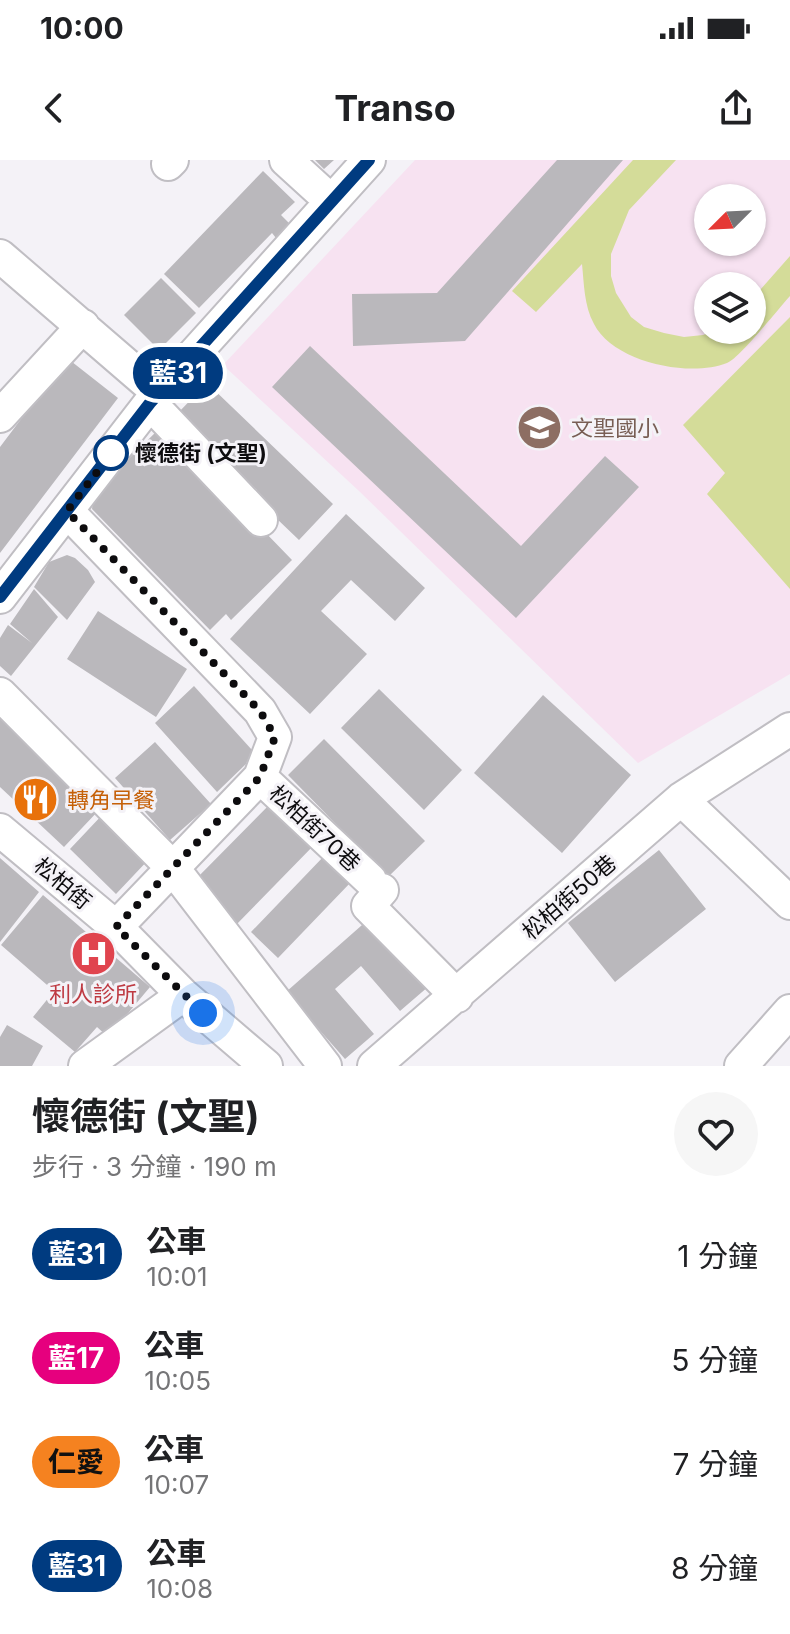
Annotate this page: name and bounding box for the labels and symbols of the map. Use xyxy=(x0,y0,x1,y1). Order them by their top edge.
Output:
north arrow xyxy=(694,184,766,256)
line badge: 藍31 xyxy=(132,347,224,399)
school or university icon: 文聖國小 xyxy=(516,404,564,452)
place label: 文聖國小 xyxy=(571,415,659,441)
marker: 懷德街 (文聖) xyxy=(94,436,128,470)
place label: 懷德街 (文聖) xyxy=(135,440,267,466)
restaurant icon: 轉角早餐 xyxy=(12,776,60,824)
street label: 松柏街70巷 xyxy=(264,780,366,876)
place label: 轉角早餐 xyxy=(67,787,155,813)
street label: 松柏街50巷 xyxy=(517,849,621,945)
street label: 松柏街 xyxy=(29,852,97,914)
hospital icon: 利人診所 xyxy=(69,929,117,977)
place label: 利人診所 xyxy=(49,981,137,1007)
your location xyxy=(183,993,223,1033)

